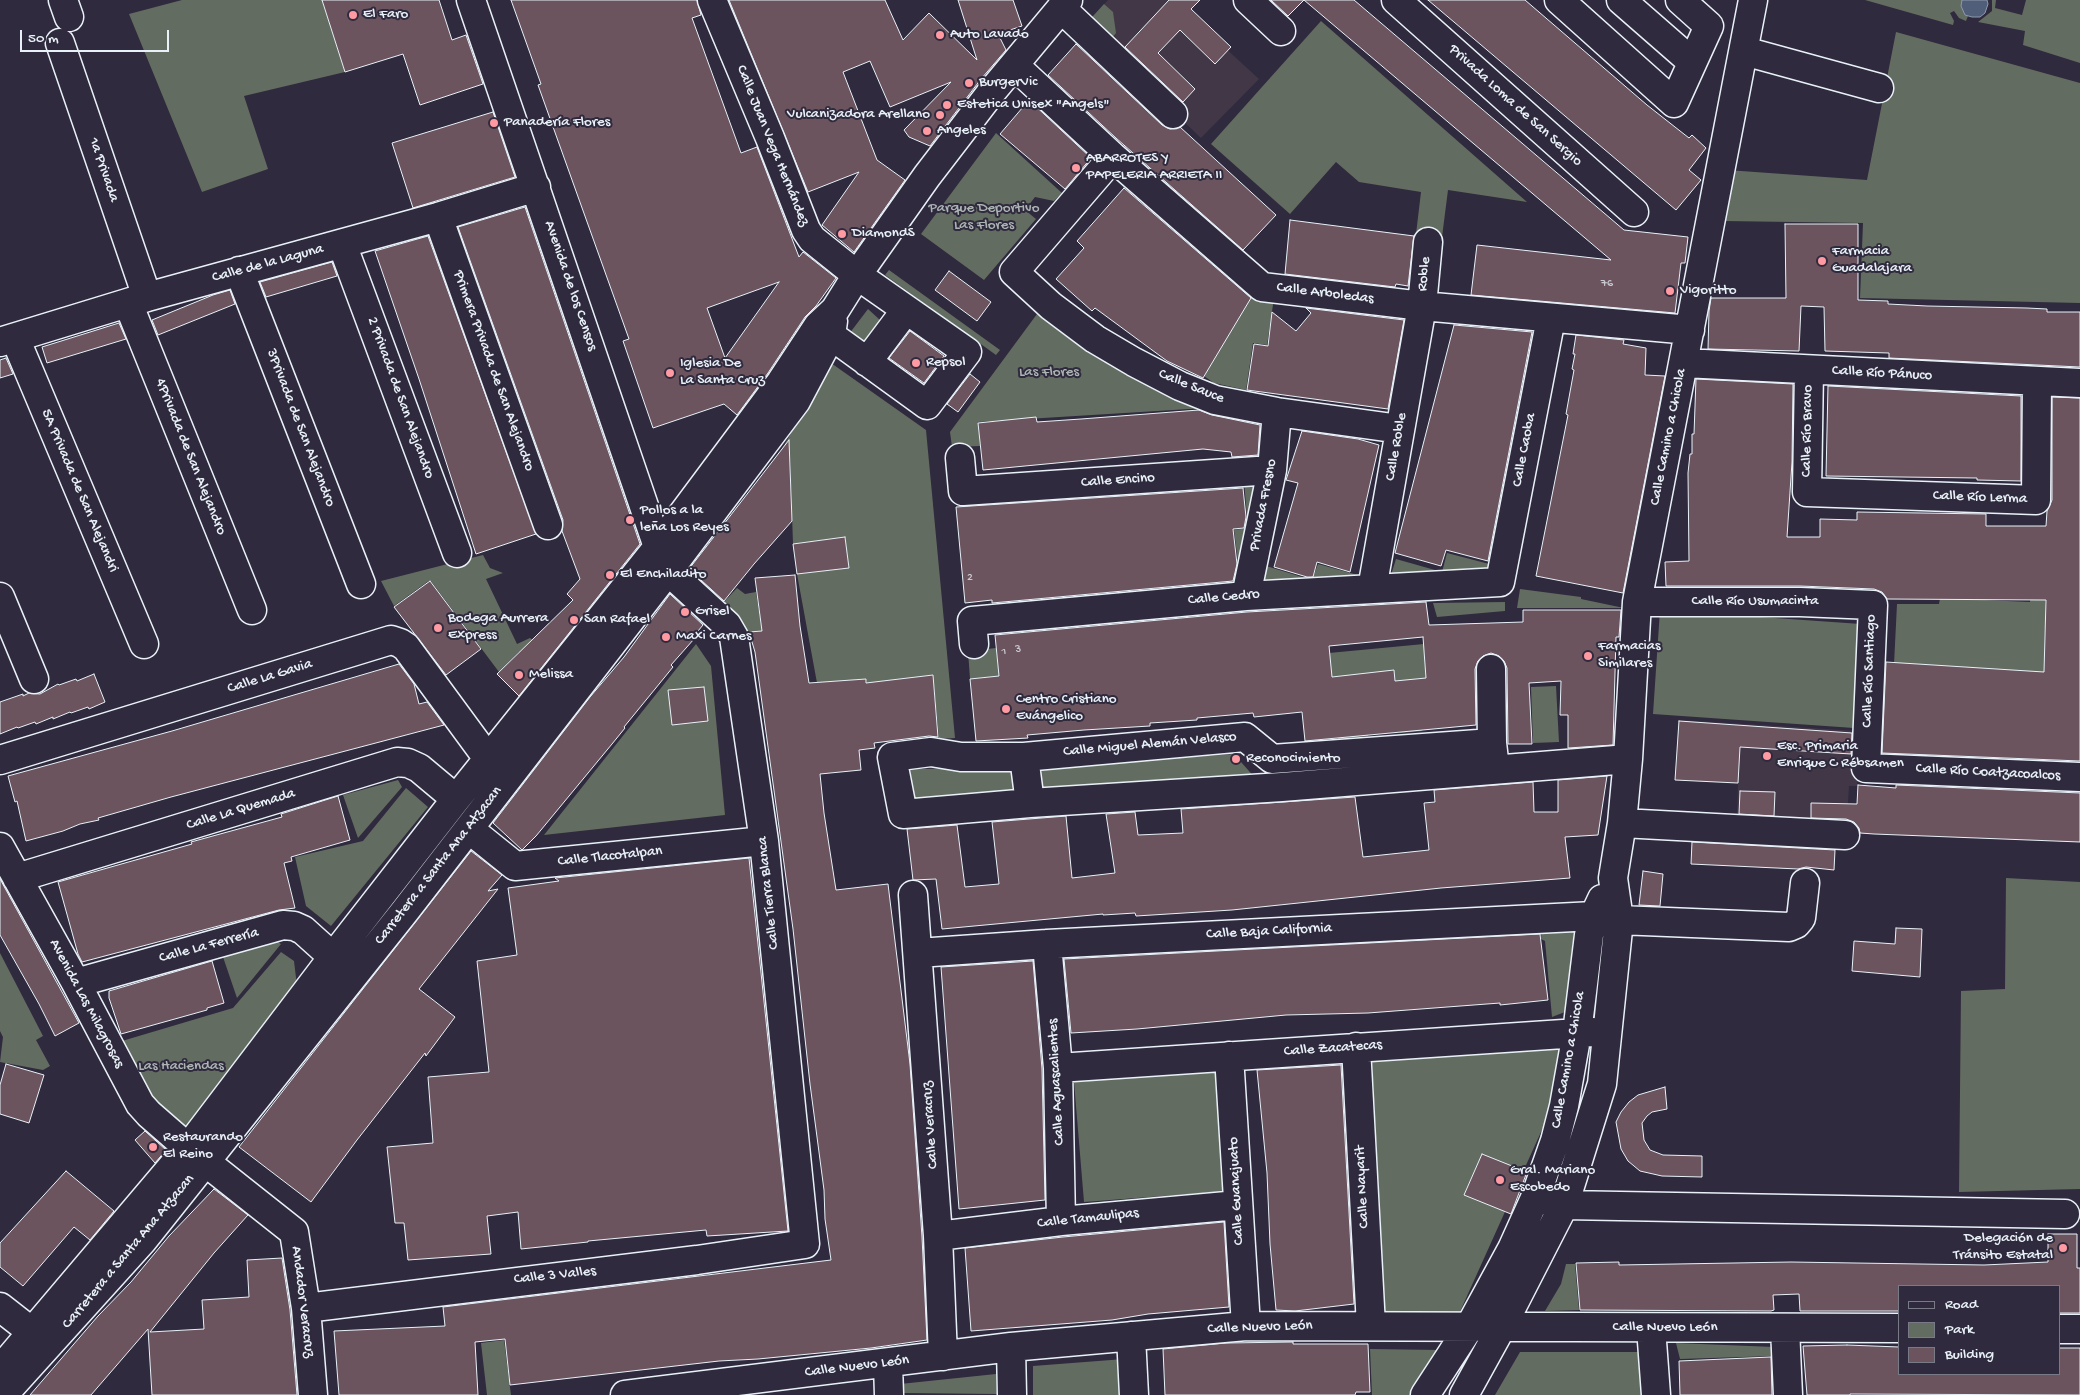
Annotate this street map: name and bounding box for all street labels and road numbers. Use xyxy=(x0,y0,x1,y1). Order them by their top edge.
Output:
street label: Privada Loma de San Sergio xyxy=(1444,41,1586,171)
street label: Calle Juan Vega Hernández xyxy=(731,63,813,229)
street label: 1a Privada xyxy=(84,135,122,205)
street label: Avenida de los Censos xyxy=(539,219,601,353)
street label: Calle de la Laguna xyxy=(210,240,326,288)
street label: Roble xyxy=(1414,256,1436,292)
street label: Primera Privada de San Alejandro xyxy=(448,268,538,474)
street label: Calle Arboledas xyxy=(1275,279,1375,309)
street label: 2 Privada de San Alejandro xyxy=(362,315,438,481)
street label: 3Privada de San Alejandro xyxy=(262,346,338,510)
street label: Calle Río Pánuco xyxy=(1831,362,1933,386)
street label: Calle Sauce xyxy=(1155,366,1227,408)
street label: Calle Camino a Chicola xyxy=(1647,367,1691,507)
street label: 4Privada de San Alejandro xyxy=(150,376,230,538)
street label: Calle Río Bravo xyxy=(1798,385,1818,477)
street label: 5A Privada de San Alejandri xyxy=(36,407,122,575)
street label: Calle Roble xyxy=(1382,411,1412,483)
street label: Calle Caoba xyxy=(1509,412,1541,488)
street label: Privada Fresno xyxy=(1246,457,1282,553)
street label: Calle Encino xyxy=(1080,469,1156,493)
street label: Calle Río Lerma xyxy=(1933,487,2027,509)
street label: Calle Cedro xyxy=(1187,586,1261,610)
street label: Calle Río Usumacinta xyxy=(1692,593,1818,611)
street label: Calle Río Santiago xyxy=(1859,614,1881,728)
street label: Calle La Gavia xyxy=(225,656,315,698)
street label: Calle Miguel Alemán Velasco xyxy=(1063,728,1237,762)
street label: Calle Río Coatzacoalcos xyxy=(1915,760,2061,786)
street label: Carretera a Santa Ana Atzacan xyxy=(371,783,507,949)
street label: Calle La Quemada xyxy=(184,785,298,835)
street label: Calle Tierra Blanca xyxy=(754,836,784,950)
street label: Calle Tlacotalpan xyxy=(557,843,663,871)
street label: Calle Baja California xyxy=(1206,920,1332,944)
street label: Calle La Ferrería xyxy=(157,924,261,968)
street label: Avenida Las Milagrosas xyxy=(44,936,128,1072)
street label: Calle Camino a Chicola xyxy=(1548,990,1590,1130)
street label: Calle Aguascalientes xyxy=(1045,1018,1069,1146)
street label: Calle Zacatecas xyxy=(1283,1037,1383,1061)
street label: Calle Veracruz xyxy=(919,1080,943,1170)
street label: Calle Guanajuato xyxy=(1225,1136,1249,1246)
street label: Calle Nayarit xyxy=(1352,1145,1374,1229)
street label: Carretera a Santa Ana Atzacan xyxy=(59,1171,199,1333)
street label: Calle Tamaulipas xyxy=(1036,1205,1140,1233)
street label: Andador Veracruz xyxy=(286,1245,318,1359)
street label: Calle 3 Valles xyxy=(513,1263,597,1289)
street label: Calle Nuevo León xyxy=(1207,1317,1313,1339)
street label: Calle Nuevo León xyxy=(1612,1319,1718,1337)
street label: Calle Nuevo León xyxy=(804,1352,910,1382)

